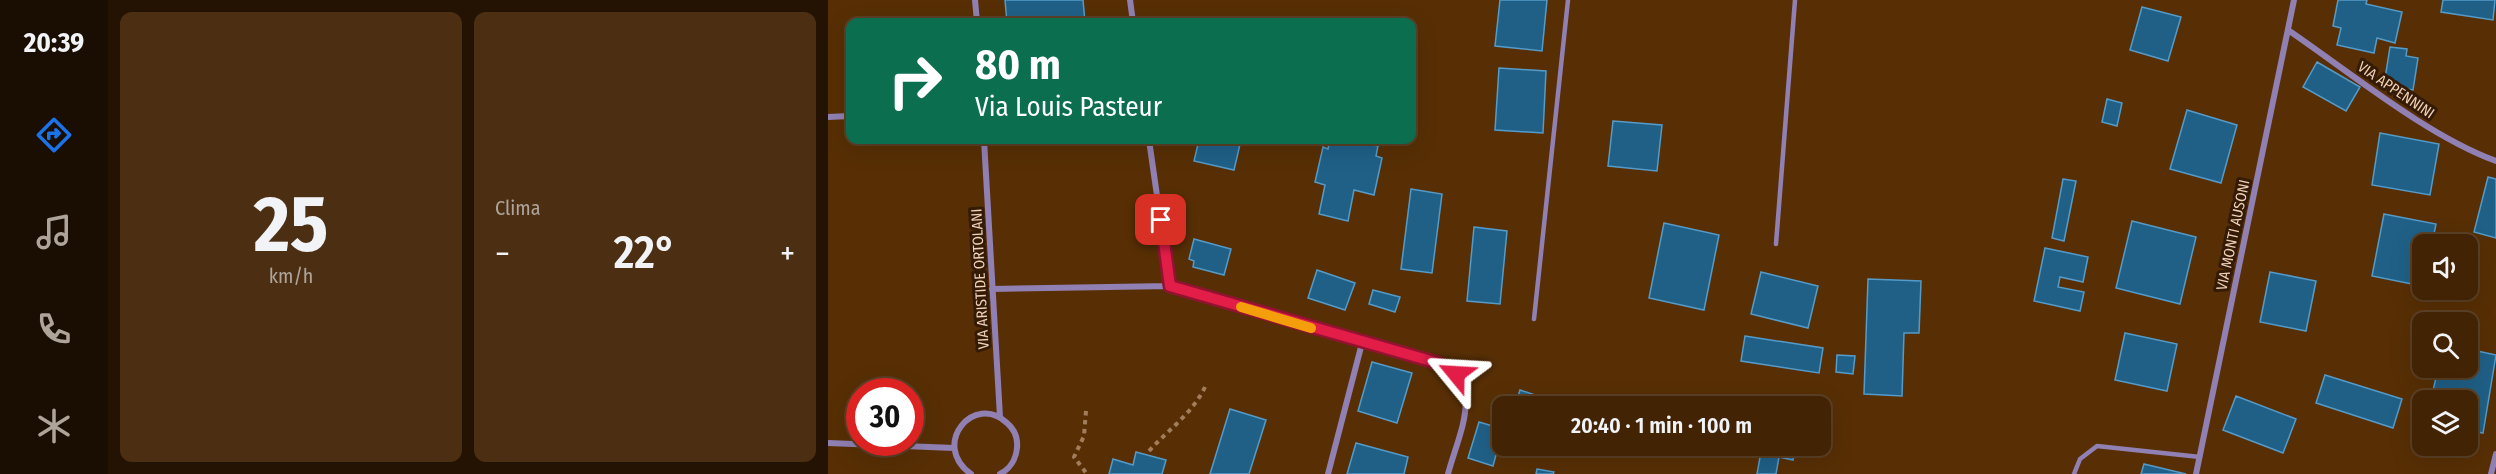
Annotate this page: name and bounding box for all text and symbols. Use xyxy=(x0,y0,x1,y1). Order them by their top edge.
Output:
text: 20:39 xyxy=(24,27,84,59)
text: 80 m xyxy=(975,40,1061,90)
icon: right xyxy=(876,42,954,120)
street label: VIA APPENNINI xyxy=(2354,58,2438,122)
text: Via Louis Pasteur xyxy=(975,91,1162,123)
icon: directions xyxy=(33,114,75,156)
text: 25 xyxy=(254,178,328,272)
street label: VIA MONTI AUSONI xyxy=(2212,178,2254,292)
pin xyxy=(1135,194,1186,245)
text: Clima xyxy=(495,196,540,220)
icon: arrive xyxy=(1144,203,1177,236)
street label: VIA ARISTIDE ORTOLANI xyxy=(967,208,993,350)
icon: music xyxy=(33,211,75,253)
text: 22° xyxy=(614,226,676,280)
text: − xyxy=(495,234,510,274)
text: + xyxy=(780,234,795,274)
map controls xyxy=(2412,234,2478,456)
button: sound xyxy=(2412,234,2478,300)
text: km/h xyxy=(269,264,313,288)
icon: phone xyxy=(33,308,75,350)
button: search xyxy=(2412,312,2478,378)
position arrow xyxy=(1424,342,1488,406)
speed limit sign: 30 xyxy=(846,378,924,456)
button: layers xyxy=(2412,390,2478,456)
icon: climate xyxy=(33,405,75,447)
text: 20:40 · 1 min · 100 m xyxy=(1571,412,1752,439)

